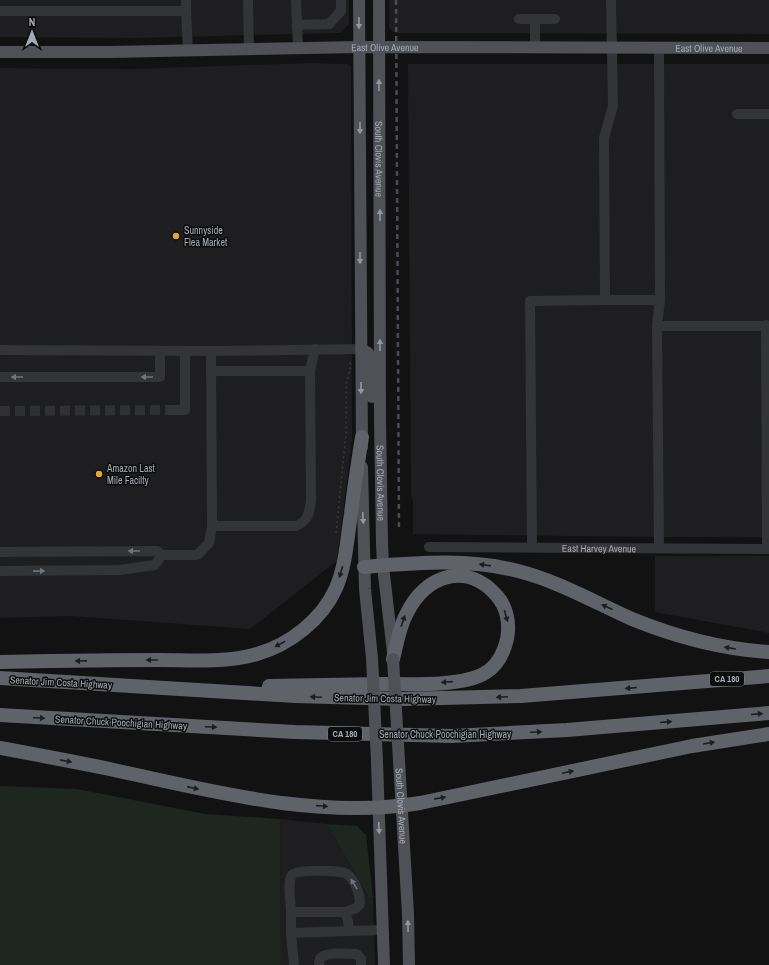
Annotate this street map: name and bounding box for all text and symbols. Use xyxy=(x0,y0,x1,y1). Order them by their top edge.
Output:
north arrow xyxy=(12,12,52,52)
text: N xyxy=(29,15,35,29)
one-way arrow xyxy=(356,17,362,30)
street label: East Olive Avenue xyxy=(351,41,419,54)
street label: East Olive Avenue xyxy=(675,42,743,55)
one-way arrow xyxy=(376,78,382,91)
street label: South Clovis Avenue xyxy=(372,121,385,198)
one-way arrow xyxy=(357,122,363,135)
one-way arrow xyxy=(377,208,383,221)
place label: Sunnyside Flea Market xyxy=(184,224,228,249)
marker: Sunnyside Flea Market xyxy=(171,231,181,241)
one-way arrow xyxy=(357,252,364,264)
one-way arrow xyxy=(377,338,383,351)
one-way arrow xyxy=(10,374,23,380)
one-way arrow xyxy=(140,374,153,380)
one-way arrow xyxy=(358,382,364,395)
street label: South Clovis Avenue xyxy=(373,445,388,522)
place label: Amazon Last Mile Facilty xyxy=(106,462,156,487)
marker: Amazon Last Mile Facilty xyxy=(94,469,104,479)
one-way arrow xyxy=(360,512,366,525)
street label: East Harvey Avenue xyxy=(562,542,637,555)
one-way arrow xyxy=(127,548,140,554)
one-way arrow xyxy=(479,562,491,568)
one-way arrow xyxy=(338,566,344,578)
one-way arrow xyxy=(33,568,46,574)
one-way arrow xyxy=(601,604,613,610)
one-way arrow xyxy=(503,611,509,623)
one-way arrow xyxy=(401,615,407,627)
one-way arrow xyxy=(274,641,286,648)
one-way arrow xyxy=(724,645,736,651)
one-way arrow xyxy=(145,657,158,663)
one-way arrow xyxy=(74,658,87,664)
road number: CA 180 xyxy=(710,672,744,686)
street label: Senator Jim Costa Highway xyxy=(10,673,113,692)
one-way arrow xyxy=(441,679,453,686)
one-way arrow xyxy=(625,684,638,691)
street label: Senator Jim Costa Highway xyxy=(334,691,437,706)
one-way arrow xyxy=(310,693,322,700)
one-way arrow xyxy=(495,694,508,700)
one-way arrow xyxy=(751,711,763,718)
street label: Senator Chuck Poochigian Highway xyxy=(55,713,188,732)
one-way arrow xyxy=(33,714,45,721)
one-way arrow xyxy=(660,719,672,726)
one-way arrow xyxy=(205,724,217,731)
road number: CA 180 xyxy=(328,727,362,741)
street label: Senator Chuck Poochigian Highway xyxy=(379,728,512,741)
one-way arrow xyxy=(530,729,543,735)
one-way arrow xyxy=(703,740,715,746)
one-way arrow xyxy=(60,758,72,764)
street label: South Clovis Avenue xyxy=(392,768,410,845)
one-way arrow xyxy=(561,769,574,775)
one-way arrow xyxy=(187,785,199,791)
one-way arrow xyxy=(434,795,446,801)
one-way arrow xyxy=(316,802,328,809)
one-way arrow xyxy=(376,822,383,834)
one-way arrow xyxy=(350,879,358,889)
one-way arrow xyxy=(405,919,411,932)

